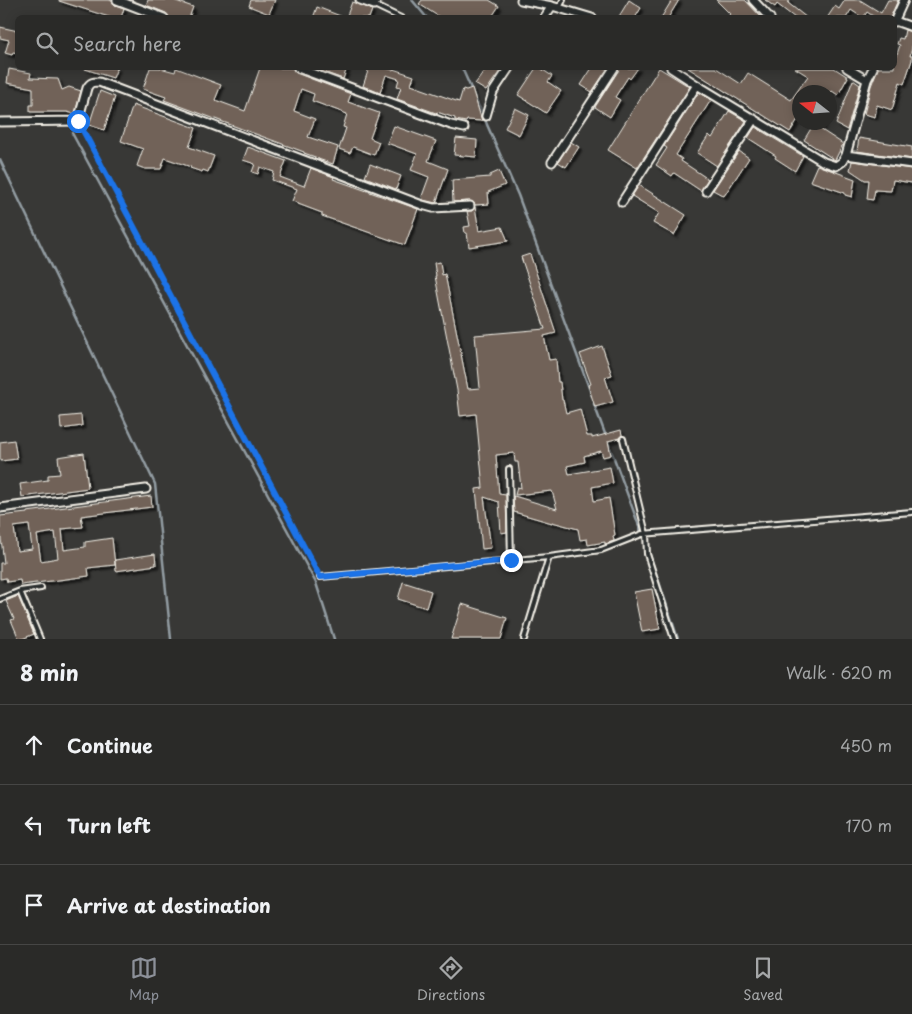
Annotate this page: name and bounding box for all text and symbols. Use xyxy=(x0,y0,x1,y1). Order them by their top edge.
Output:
search box xyxy=(15,15,897,70)
icon: search xyxy=(33,29,61,57)
text: Search here xyxy=(73,29,182,57)
north arrow xyxy=(792,85,837,130)
route start xyxy=(67,110,90,133)
route end xyxy=(500,549,523,572)
text: 8 min xyxy=(20,656,79,688)
text: Walk · 620 m xyxy=(786,660,892,684)
icon: ahead xyxy=(20,731,48,759)
text: Continue xyxy=(67,731,153,759)
text: 450 m xyxy=(840,733,892,757)
icon: left xyxy=(20,811,48,839)
text: Turn left xyxy=(67,811,151,839)
text: 170 m xyxy=(846,813,892,837)
icon: arrive xyxy=(20,891,48,919)
text: Arrive at destination xyxy=(67,891,271,919)
tab: Map xyxy=(129,954,159,1005)
tab: Directions xyxy=(417,954,485,1005)
tab: Saved xyxy=(743,954,783,1005)

